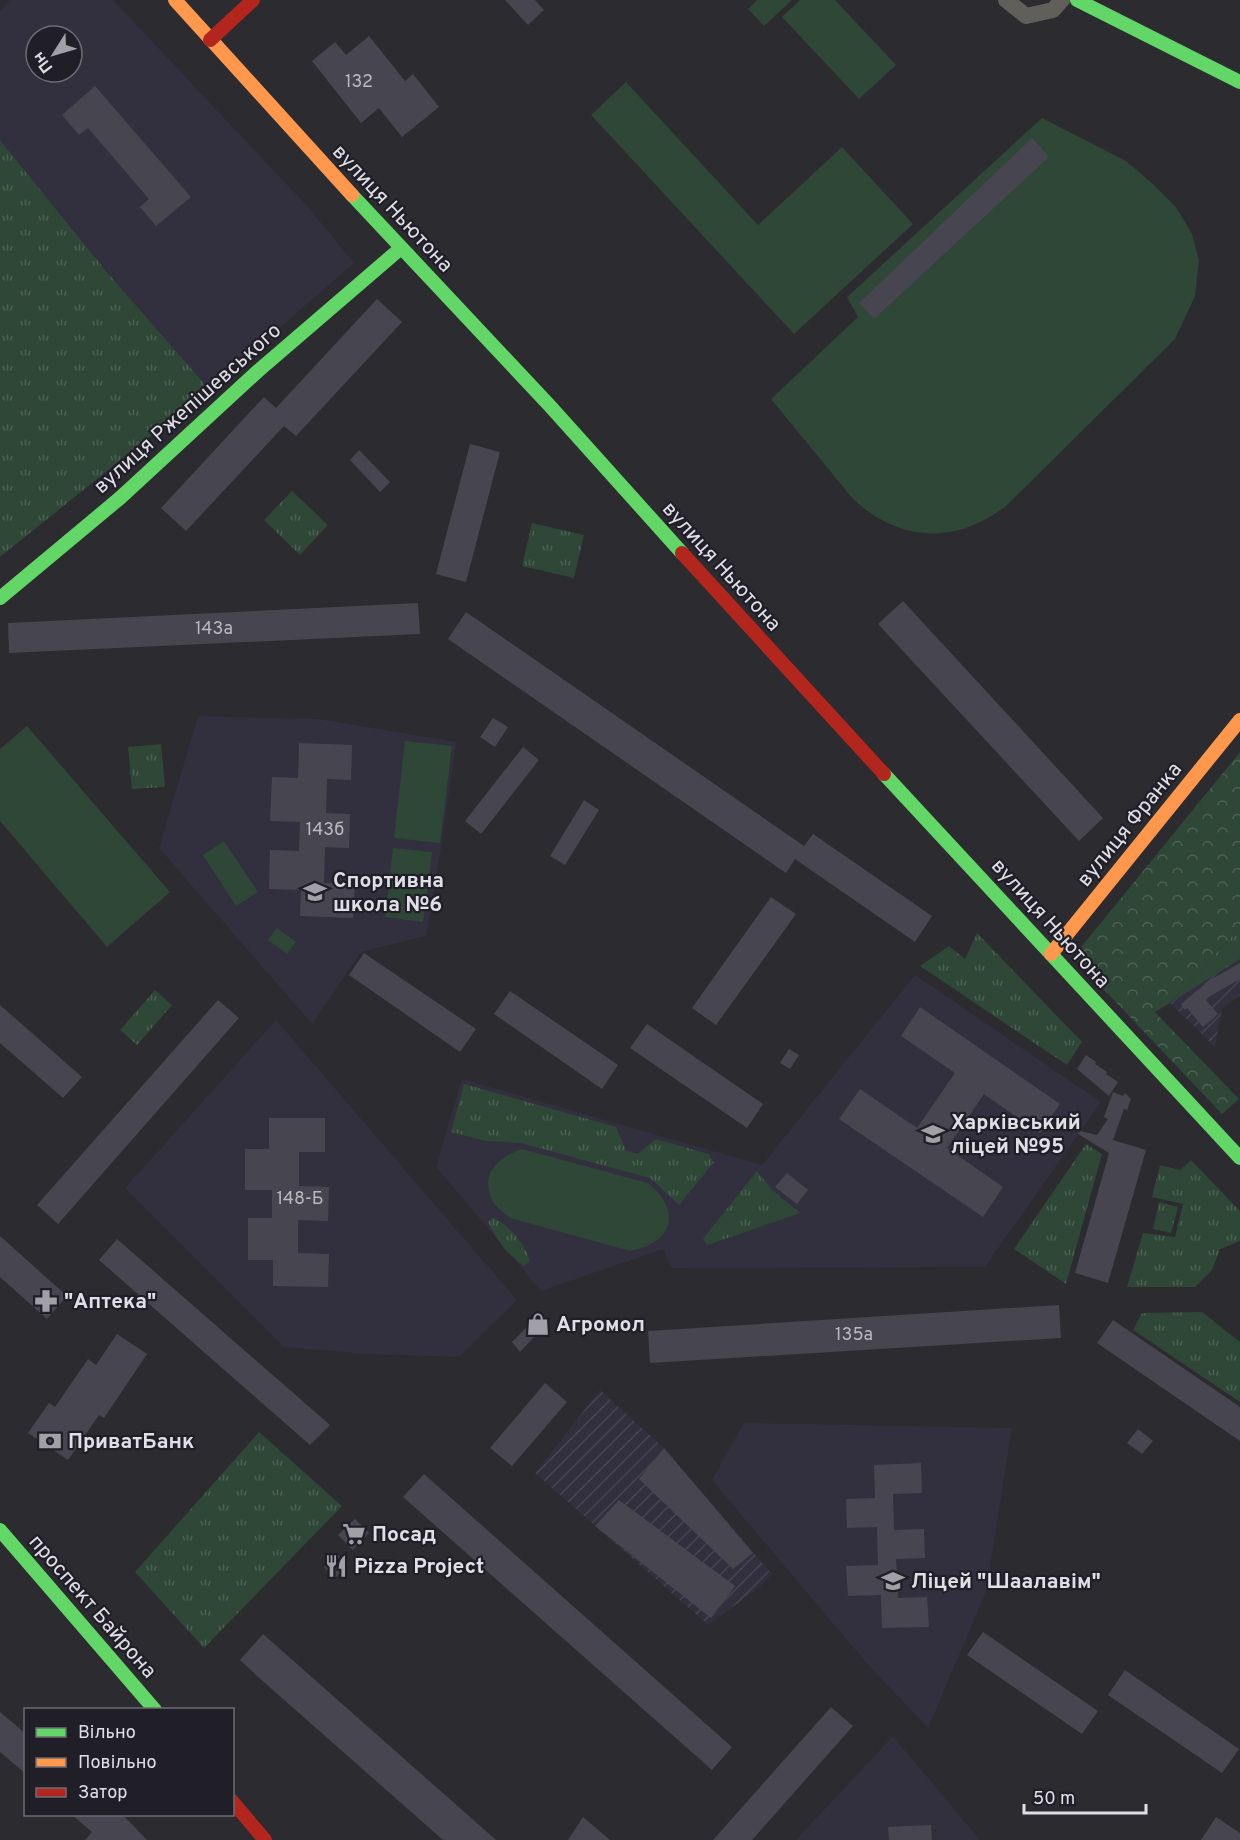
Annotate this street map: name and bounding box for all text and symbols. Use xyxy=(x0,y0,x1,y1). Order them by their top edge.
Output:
north arrow xyxy=(24,24,84,84)
text: Пн xyxy=(29,47,58,76)
house number: 132 xyxy=(345,71,373,94)
street label: вулиця Ньютона xyxy=(326,139,458,279)
street label: вулиця Ржепішевського xyxy=(89,318,287,501)
street label: вулиця Ньютона xyxy=(655,496,786,638)
house number: 143а xyxy=(195,618,233,641)
street label: вулиця Франка xyxy=(1072,757,1189,893)
house number: 143б xyxy=(306,819,344,842)
street label: вулиця Ньютона xyxy=(984,853,1115,995)
place label: Спортивна школа №6 xyxy=(333,868,444,919)
school or university icon: Спортивна школа №6 xyxy=(302,879,328,905)
place label: Харківський ліцей №95 xyxy=(951,1110,1081,1161)
school or university icon: Харківський ліцей №95 xyxy=(920,1121,946,1147)
house number: 148-Б xyxy=(276,1188,324,1211)
pharmacy icon: "Аптека" xyxy=(33,1288,59,1314)
place label: "Аптека" xyxy=(64,1289,156,1316)
shop icon: Агромол xyxy=(525,1311,551,1337)
place label: Агромол xyxy=(556,1312,645,1339)
house number: 135а xyxy=(835,1324,873,1347)
bank icon: ПриватБанк xyxy=(37,1428,63,1454)
place label: ПриватБанк xyxy=(68,1429,194,1456)
supermarket icon: Посад xyxy=(341,1521,367,1547)
place label: Посад xyxy=(372,1522,436,1549)
street label: проспект Байрона xyxy=(22,1529,162,1684)
restaurant icon: Pizza Project xyxy=(323,1553,349,1579)
place label: Pizza Project xyxy=(354,1554,484,1581)
school or university icon: Ліцей "Шаалавім" xyxy=(880,1568,906,1594)
place label: Ліцей "Шаалавім" xyxy=(911,1569,1101,1596)
legend xyxy=(24,1708,234,1816)
text: Вільно xyxy=(78,1722,136,1745)
text: Повільно xyxy=(78,1752,157,1775)
scale bar xyxy=(1024,1777,1146,1815)
text: Затор xyxy=(78,1782,127,1805)
text: 50 m xyxy=(1033,1788,1075,1811)

